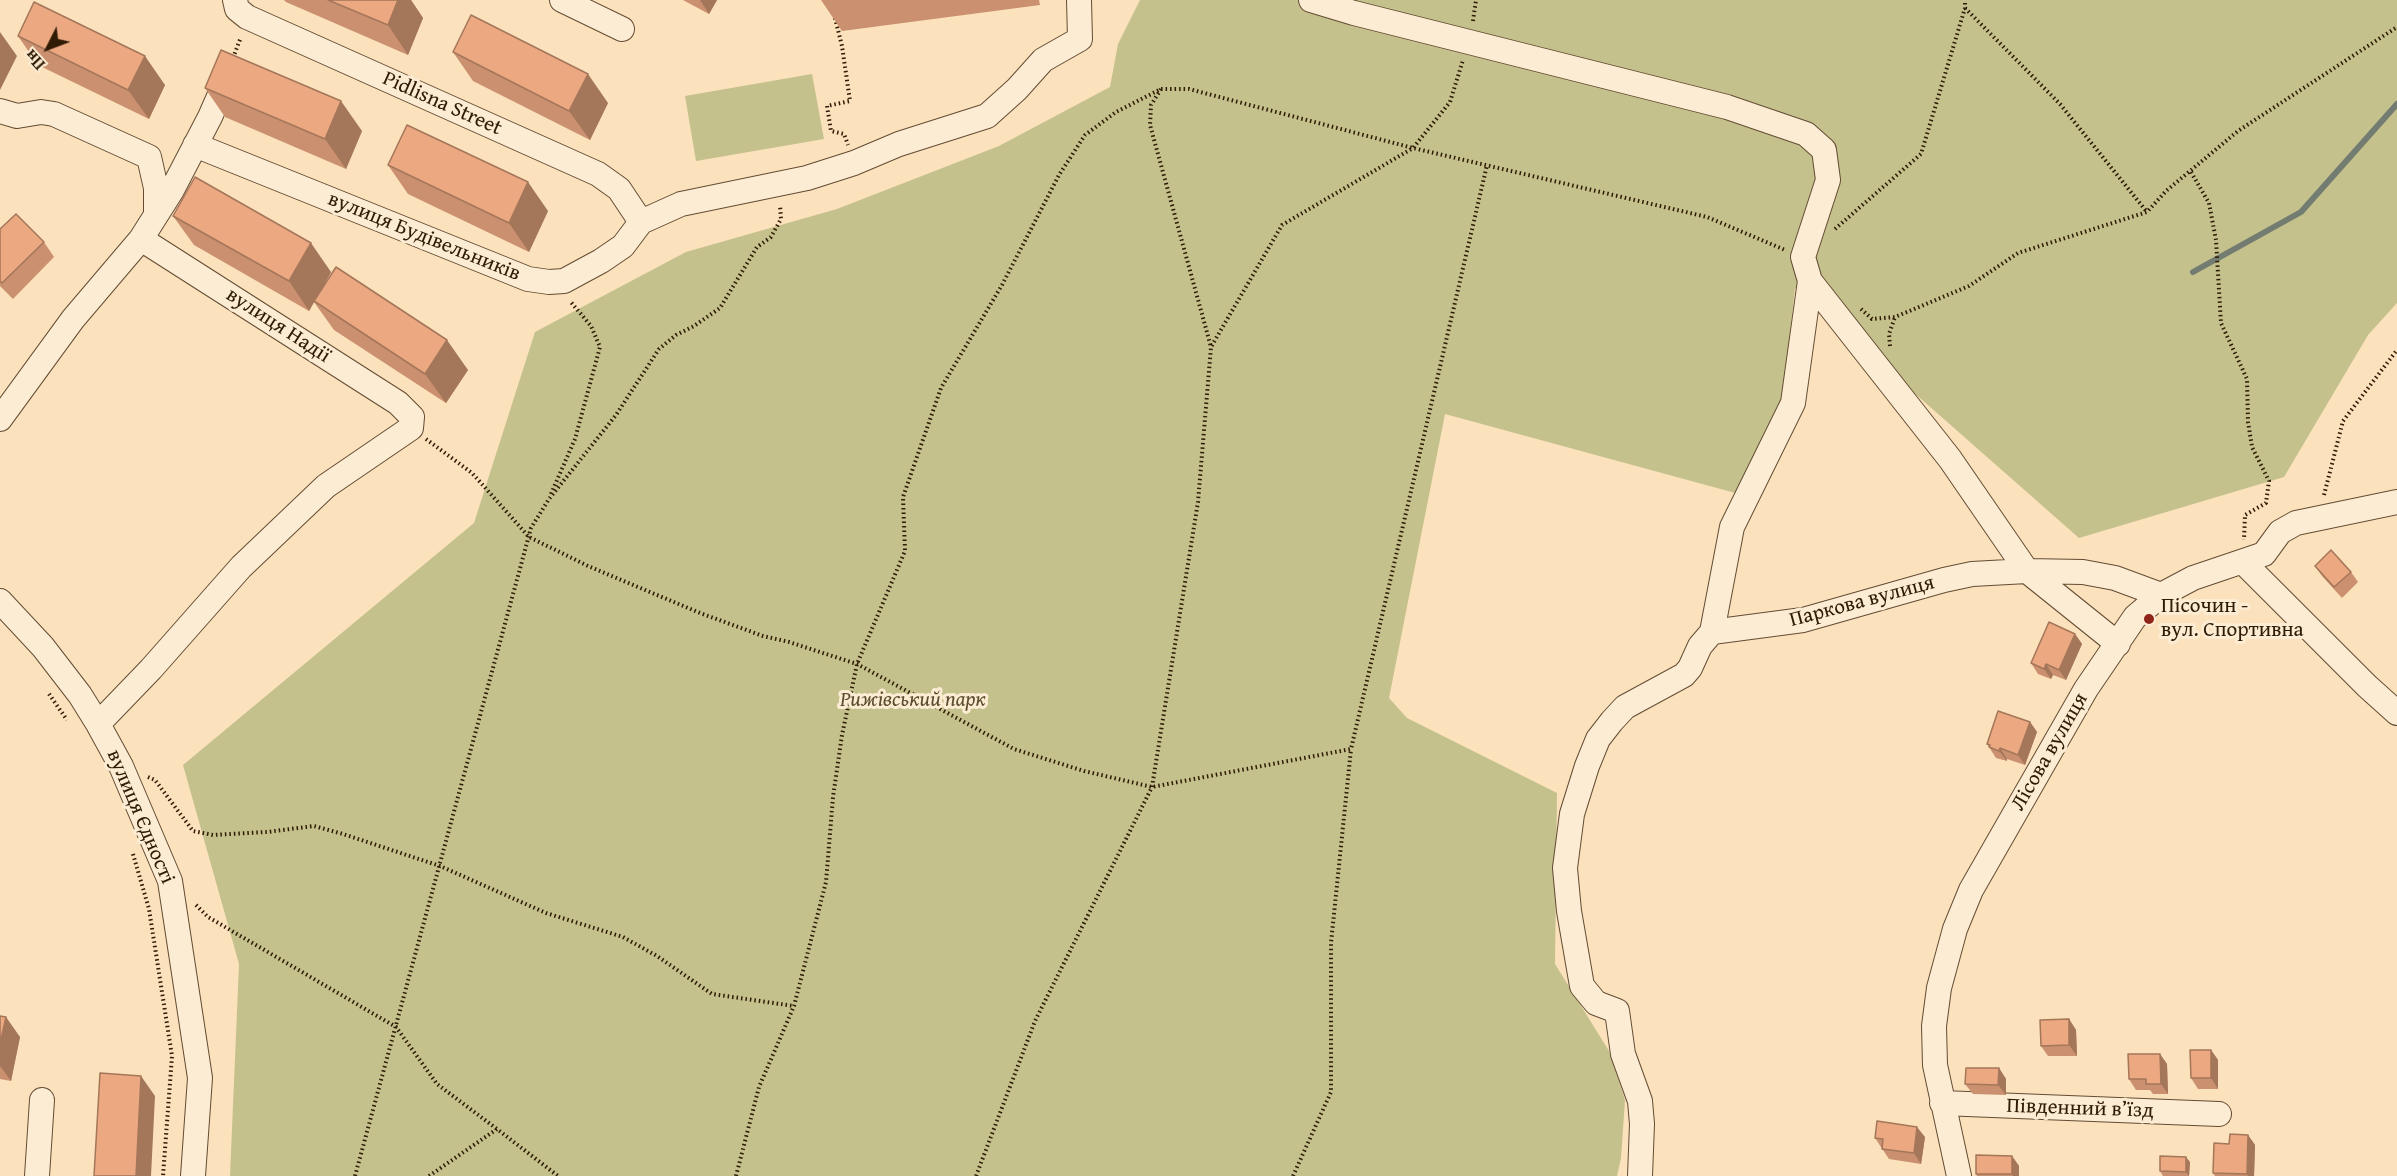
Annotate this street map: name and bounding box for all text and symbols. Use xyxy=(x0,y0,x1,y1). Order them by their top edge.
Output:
north arrow xyxy=(18,18,78,78)
text: Пн xyxy=(19,44,50,76)
street label: Pidlisna Street xyxy=(378,66,506,142)
street label: вулиця Будівельників xyxy=(324,187,524,287)
street label: вулиця Надії xyxy=(221,283,335,369)
street label: Паркова вулиця xyxy=(1787,571,1937,633)
place label: Пісочин - вул. Спортивна xyxy=(2161,594,2304,644)
marker: Пісочин - вул. Спортивна xyxy=(2142,612,2156,626)
park label: Рижівський парк xyxy=(840,688,986,714)
street label: Лісова вулиця xyxy=(2006,689,2094,815)
street label: вулиця Єдності xyxy=(100,746,180,888)
street label: Південний в’їзд xyxy=(2006,1094,2154,1124)

